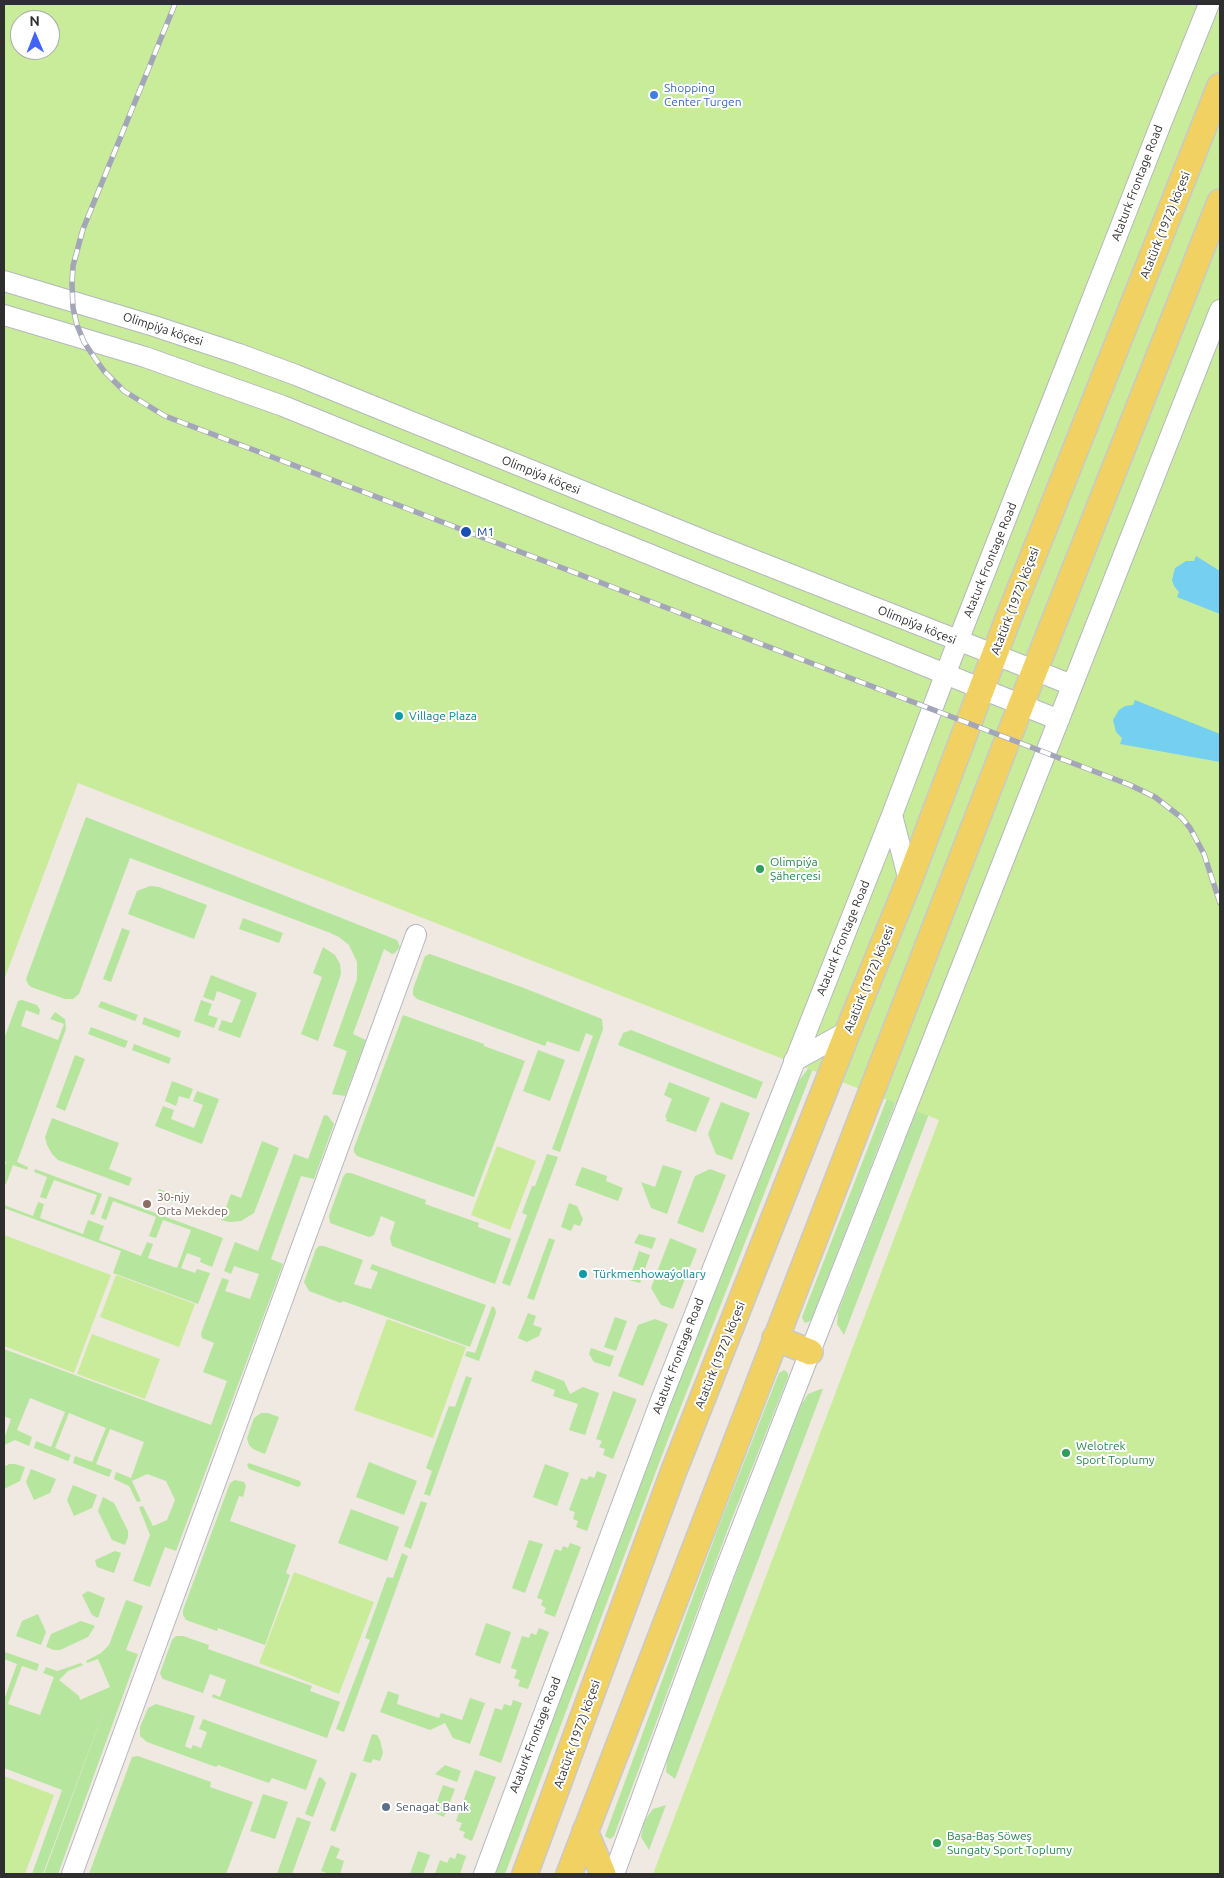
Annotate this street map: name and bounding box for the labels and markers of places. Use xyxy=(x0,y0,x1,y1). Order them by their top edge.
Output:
place label: Shopping Center Turgen xyxy=(664,81,742,109)
marker: Shopping Center Turgen xyxy=(648,89,660,101)
marker: M1 xyxy=(459,525,473,539)
place label: M1 xyxy=(477,525,494,539)
place label: Village Plaza xyxy=(409,709,477,723)
marker: Village Plaza xyxy=(393,710,405,722)
place label: Olimpiýa Şäherçesi xyxy=(770,855,821,883)
marker: Olimpiýa Şäherçesi xyxy=(754,863,766,875)
place label: 30-njy Orta Mekdep xyxy=(157,1190,228,1218)
marker: 30-njy Orta Mekdep xyxy=(141,1198,153,1210)
place label: Türkmenhowaýollary xyxy=(593,1267,706,1281)
marker: Türkmenhowaýollary xyxy=(577,1268,589,1280)
place label: Welotrek Sport Toplumy xyxy=(1076,1439,1155,1467)
marker: Welotrek Sport Toplumy xyxy=(1060,1447,1072,1459)
place label: Senagat Bank xyxy=(396,1800,469,1814)
marker: Senagat Bank xyxy=(380,1801,392,1813)
place label: Başa-Baş Söweş Sungaty Sport Toplumy xyxy=(947,1829,1072,1857)
marker: Başa-Baş Söweş Sungaty Sport Toplumy xyxy=(931,1837,943,1849)

